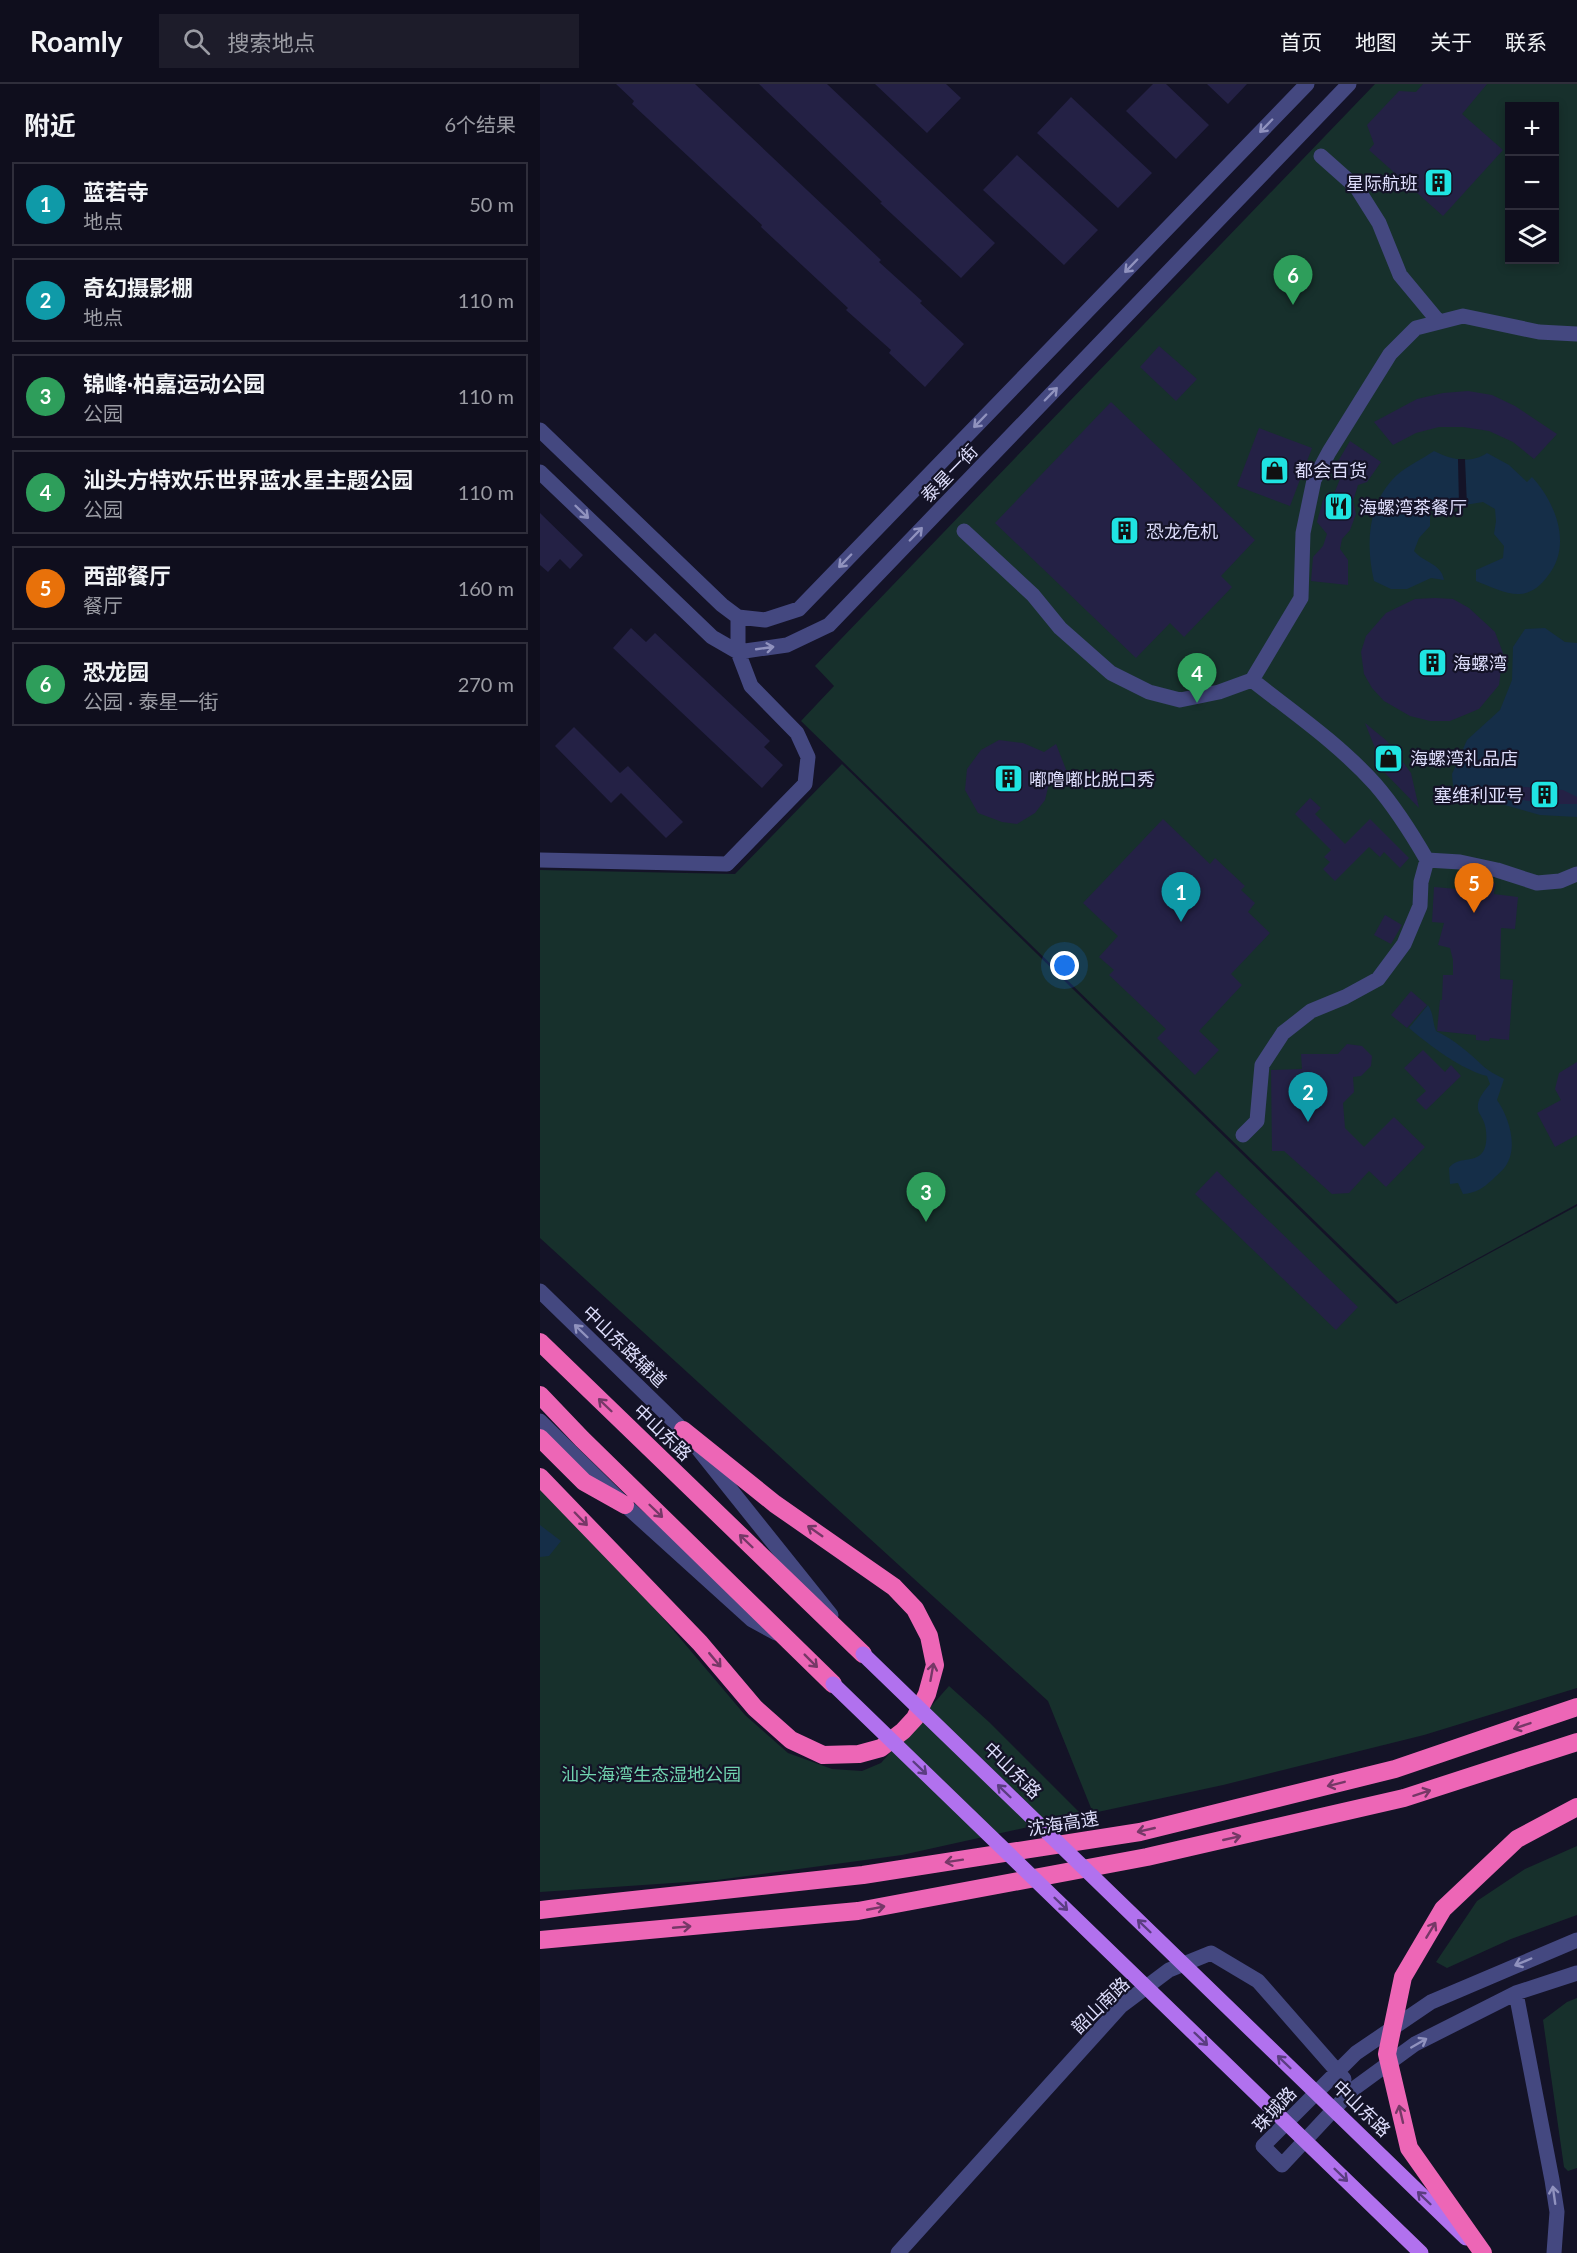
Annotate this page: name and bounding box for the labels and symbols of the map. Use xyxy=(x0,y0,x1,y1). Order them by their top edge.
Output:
one-way arrow xyxy=(1260,118,1274,133)
building icon: 星际航班 xyxy=(1423,167,1455,199)
place label: 星际航班 xyxy=(1346,172,1418,194)
pin: 6 xyxy=(1274,256,1312,305)
one-way arrow xyxy=(1123,259,1138,274)
one-way arrow xyxy=(1044,386,1059,401)
one-way arrow xyxy=(973,414,988,429)
street label: 泰星一街 xyxy=(916,439,982,507)
shop icon: 都会百货 xyxy=(1258,454,1290,486)
place label: 都会百货 xyxy=(1295,459,1367,481)
restaurant icon: 海螺湾茶餐厅 xyxy=(1322,491,1354,523)
place label: 海螺湾茶餐厅 xyxy=(1359,496,1467,518)
one-way arrow xyxy=(575,505,590,520)
building icon: 恐龙危机 xyxy=(1109,515,1141,547)
place label: 恐龙危机 xyxy=(1146,520,1218,542)
one-way arrow xyxy=(909,527,924,542)
one-way arrow xyxy=(838,554,852,569)
one-way arrow xyxy=(754,643,774,654)
building icon: 海螺湾 xyxy=(1416,647,1448,679)
place label: 海螺湾 xyxy=(1453,652,1507,674)
pin: 4 xyxy=(1178,654,1216,703)
shop icon: 海螺湾礼品店 xyxy=(1373,742,1405,774)
place label: 海螺湾礼品店 xyxy=(1410,747,1518,769)
building icon: 嘟噜嘟比脱口秀 xyxy=(992,763,1024,795)
place label: 嘟噜嘟比脱口秀 xyxy=(1029,768,1155,790)
building icon: 塞维利亚号 xyxy=(1529,779,1561,811)
place label: 塞维利亚号 xyxy=(1434,784,1524,806)
pin: 5 xyxy=(1454,864,1494,913)
pin: 1 xyxy=(1162,872,1200,922)
your location xyxy=(1050,951,1079,980)
pin: 2 xyxy=(1288,1072,1328,1122)
pin: 3 xyxy=(906,1172,946,1222)
street label: 中山东路辅道 xyxy=(579,1301,671,1391)
one-way arrow xyxy=(574,1324,589,1338)
one-way arrow xyxy=(598,1398,613,1413)
street label: 中山东路 xyxy=(629,1399,697,1465)
one-way arrow xyxy=(648,1503,663,1518)
one-way arrow xyxy=(573,1511,588,1526)
one-way arrow xyxy=(807,1525,823,1537)
one-way arrow xyxy=(738,1534,753,1548)
one-way arrow xyxy=(708,1652,722,1667)
one-way arrow xyxy=(803,1654,818,1669)
one-way arrow xyxy=(927,1663,938,1682)
one-way arrow xyxy=(1513,1721,1532,1732)
street label: 中山东路 xyxy=(979,1737,1047,1803)
one-way arrow xyxy=(913,1761,928,1776)
park label: 汕头海湾生态湿地公园 xyxy=(561,1763,741,1785)
one-way arrow xyxy=(1326,1778,1345,1790)
one-way arrow xyxy=(997,1783,1012,1798)
one-way arrow xyxy=(1412,1786,1431,1797)
street label: 沈海高速 xyxy=(1026,1807,1100,1839)
one-way arrow xyxy=(1137,1825,1156,1836)
one-way arrow xyxy=(1222,1832,1241,1843)
one-way arrow xyxy=(944,1855,964,1866)
one-way arrow xyxy=(1053,1897,1068,1911)
one-way arrow xyxy=(866,1902,885,1913)
one-way arrow xyxy=(1137,1919,1152,1934)
one-way arrow xyxy=(671,1921,691,1932)
one-way arrow xyxy=(1426,1922,1438,1939)
one-way arrow xyxy=(1514,1957,1532,1968)
street label: 韶山南路 xyxy=(1066,1972,1134,2038)
one-way arrow xyxy=(1193,2032,1208,2047)
one-way arrow xyxy=(1410,2037,1427,2049)
one-way arrow xyxy=(1277,2055,1292,2069)
street label: 中山东路 xyxy=(1328,2075,1396,2141)
street label: 珠城路 xyxy=(1248,2082,1300,2136)
one-way arrow xyxy=(1395,2105,1406,2124)
one-way arrow xyxy=(1333,2168,1348,2182)
one-way arrow xyxy=(1549,2185,1560,2205)
one-way arrow xyxy=(1417,2190,1432,2205)

